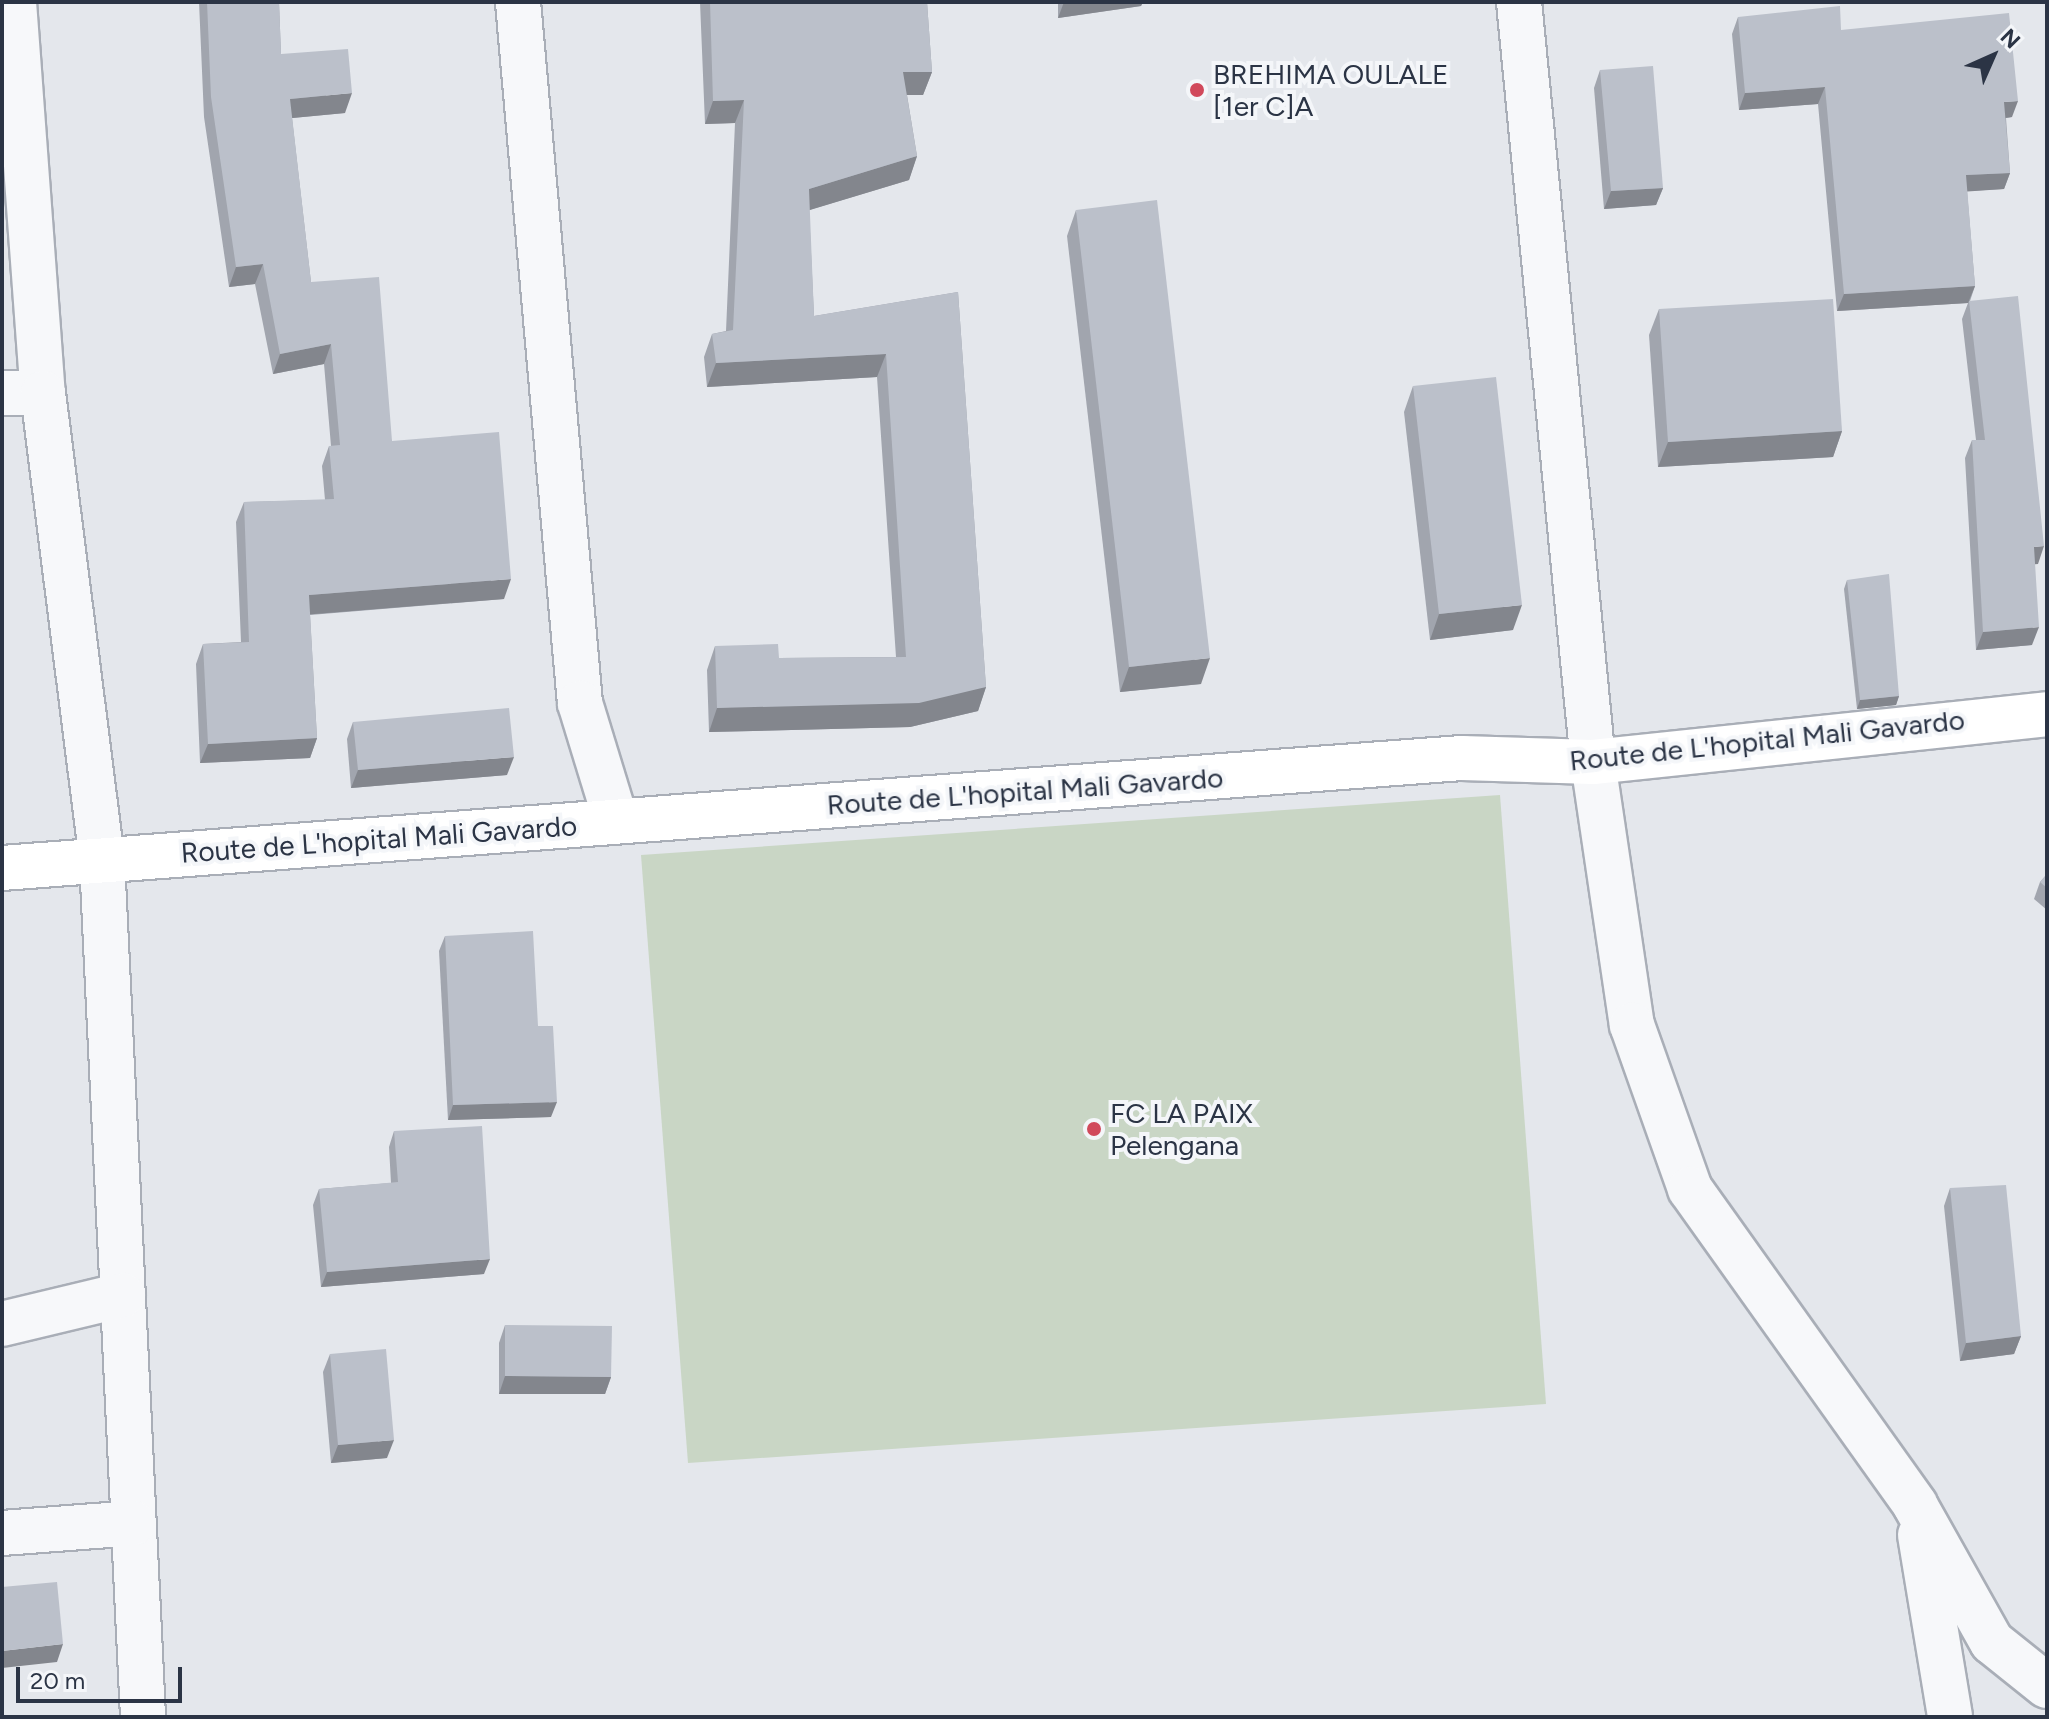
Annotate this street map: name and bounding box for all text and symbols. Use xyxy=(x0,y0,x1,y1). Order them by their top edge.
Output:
north arrow xyxy=(1953,16,2033,96)
text: N xyxy=(1995,23,2026,54)
place label: BREHIMA OULALE [1er C]A xyxy=(1213,57,1449,123)
marker: BREHIMA OULALE [1er C]A xyxy=(1188,81,1206,99)
street label: Route de L'hopital Mali Gavardo xyxy=(1568,703,1966,777)
street label: Route de L'hopital Mali Gavardo xyxy=(826,760,1224,822)
street label: Route de L'hopital Mali Gavardo xyxy=(180,808,578,870)
place label: FC LA PAIX Pelengana xyxy=(1110,1096,1253,1162)
marker: FC LA PAIX Pelengana xyxy=(1085,1120,1103,1138)
scale bar xyxy=(20,1651,186,1701)
text: 20 m xyxy=(30,1666,85,1695)

